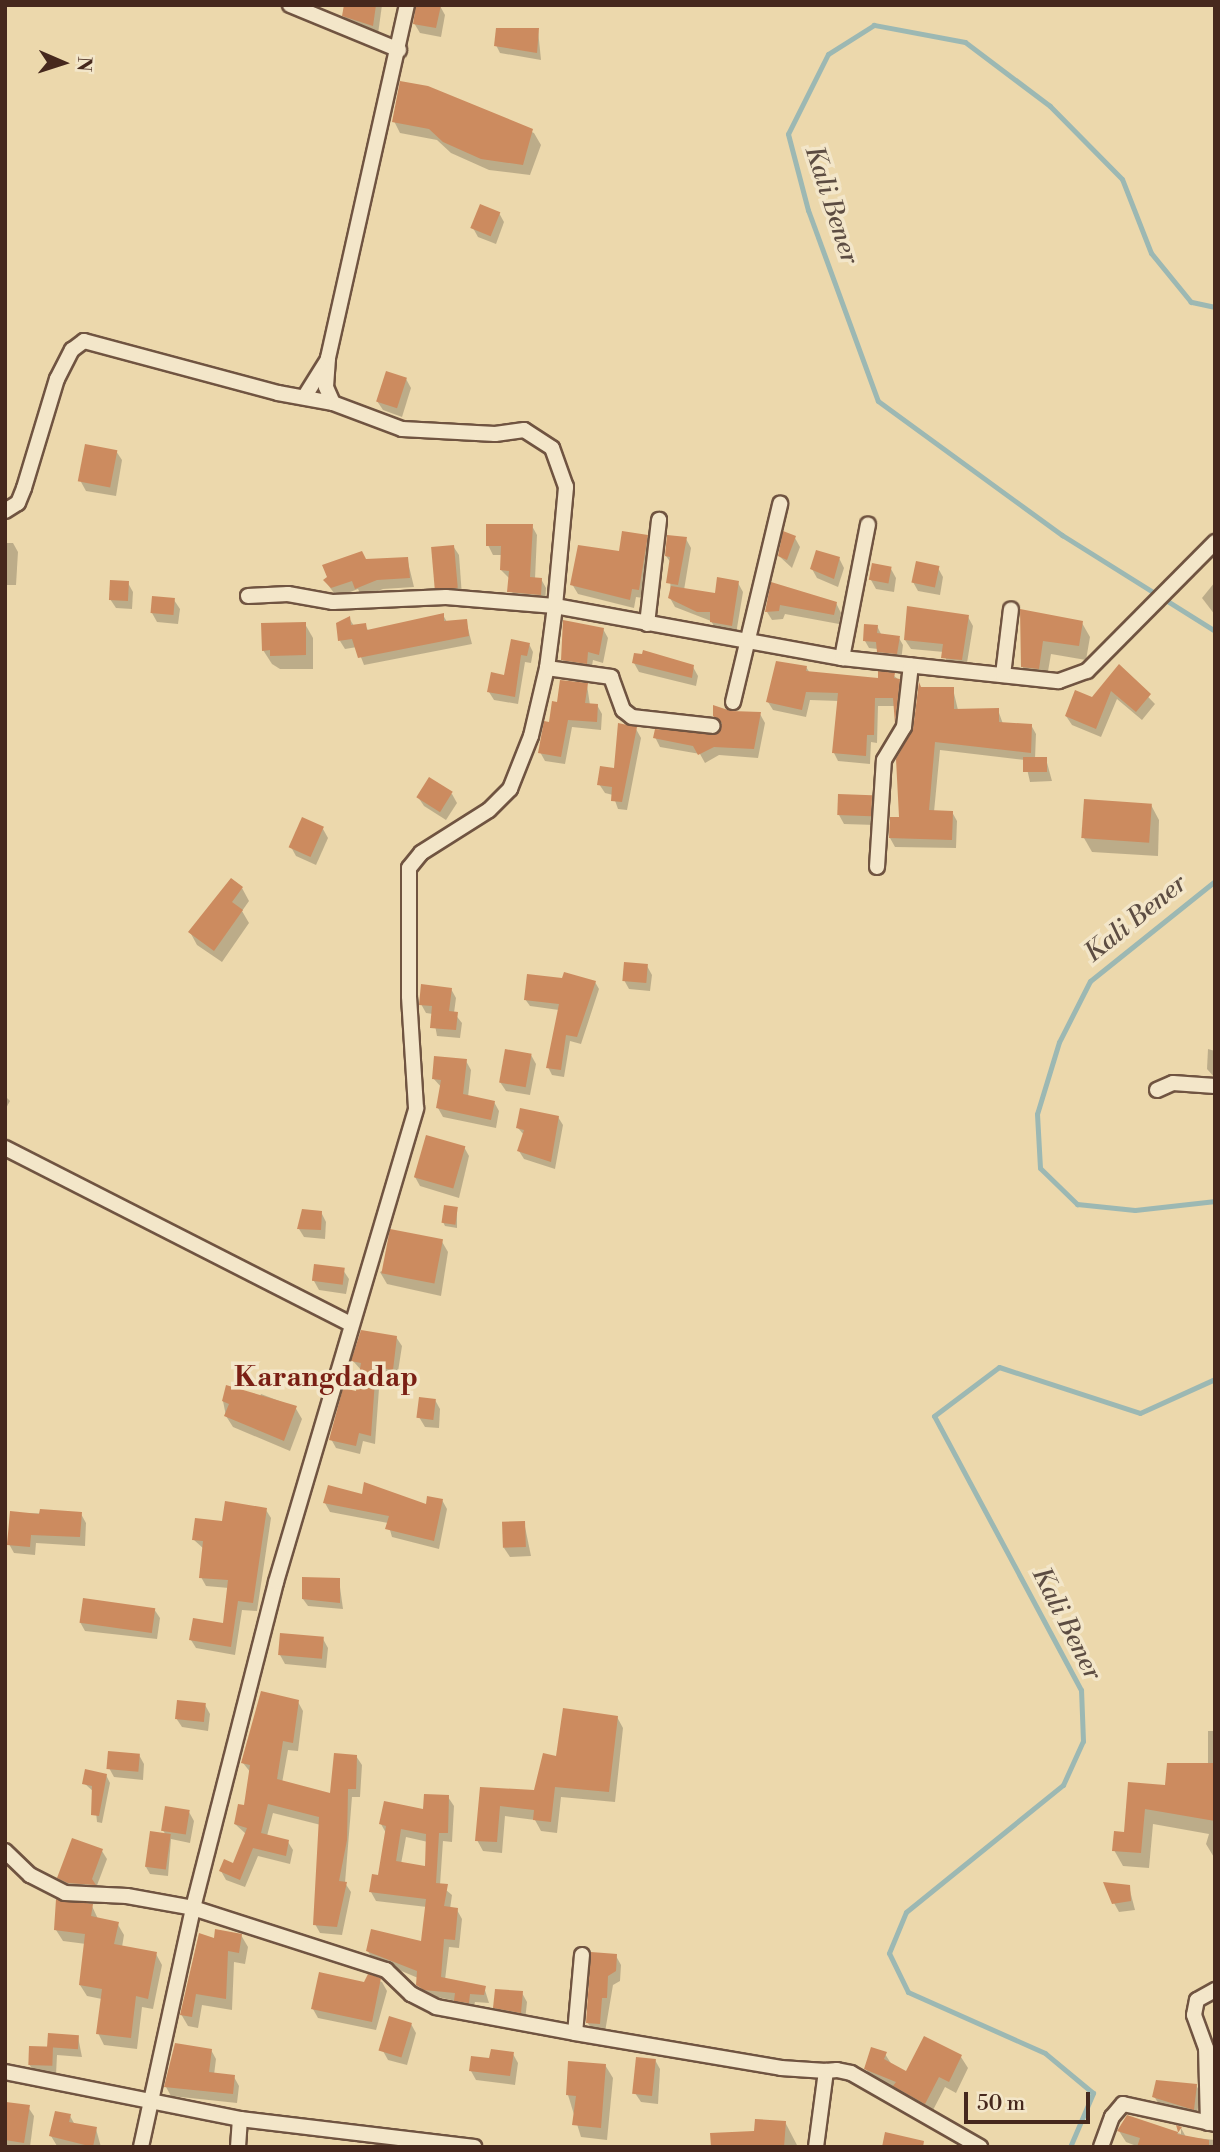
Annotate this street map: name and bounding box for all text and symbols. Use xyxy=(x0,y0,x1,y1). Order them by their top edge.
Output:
north arrow xyxy=(28,28,98,98)
text: N xyxy=(72,56,96,72)
water label: Kali Bener xyxy=(797,142,865,268)
water label: Kali Bener xyxy=(1079,868,1193,970)
district label: Karangdadap xyxy=(234,1361,418,1395)
water label: Kali Bener xyxy=(1024,1562,1108,1686)
scale bar xyxy=(968,2078,1094,2122)
text: 50 m xyxy=(977,2091,1025,2117)

